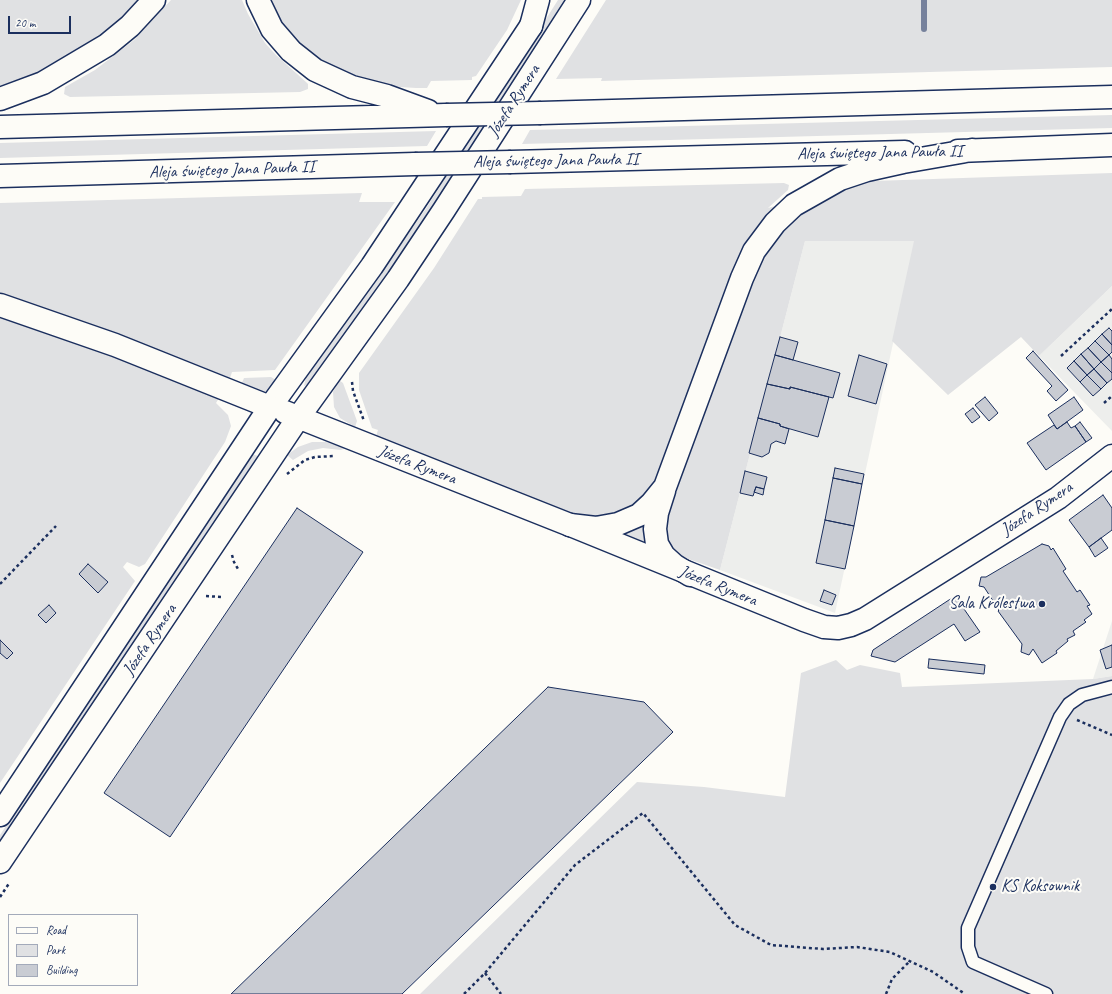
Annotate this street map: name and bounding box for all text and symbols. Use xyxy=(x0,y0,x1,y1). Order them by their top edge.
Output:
scale bar xyxy=(10,8,73,34)
text: 20 m xyxy=(15,15,35,31)
street label: Józefa Rymera xyxy=(483,61,545,141)
street label: Aleja świętego Jana Pawła II xyxy=(797,141,963,165)
street label: Aleja świętego Jana Pawła II xyxy=(473,149,639,173)
street label: Aleja świętego Jana Pawła II xyxy=(149,157,315,183)
street label: Józefa Rymera xyxy=(375,441,459,489)
street label: Józefa Rymera xyxy=(997,478,1077,540)
street label: Józefa Rymera xyxy=(676,561,760,611)
place label: Sala Królestwa xyxy=(949,594,1034,614)
marker: Sala Królestwa xyxy=(1037,599,1047,609)
street label: Józefa Rymera xyxy=(119,600,181,680)
place label: KS Koksownik xyxy=(1001,877,1079,897)
marker: KS Koksownik xyxy=(988,882,998,892)
legend xyxy=(8,914,138,986)
text: Road xyxy=(46,922,66,938)
text: Park xyxy=(46,942,65,958)
text: Building xyxy=(46,962,78,978)

